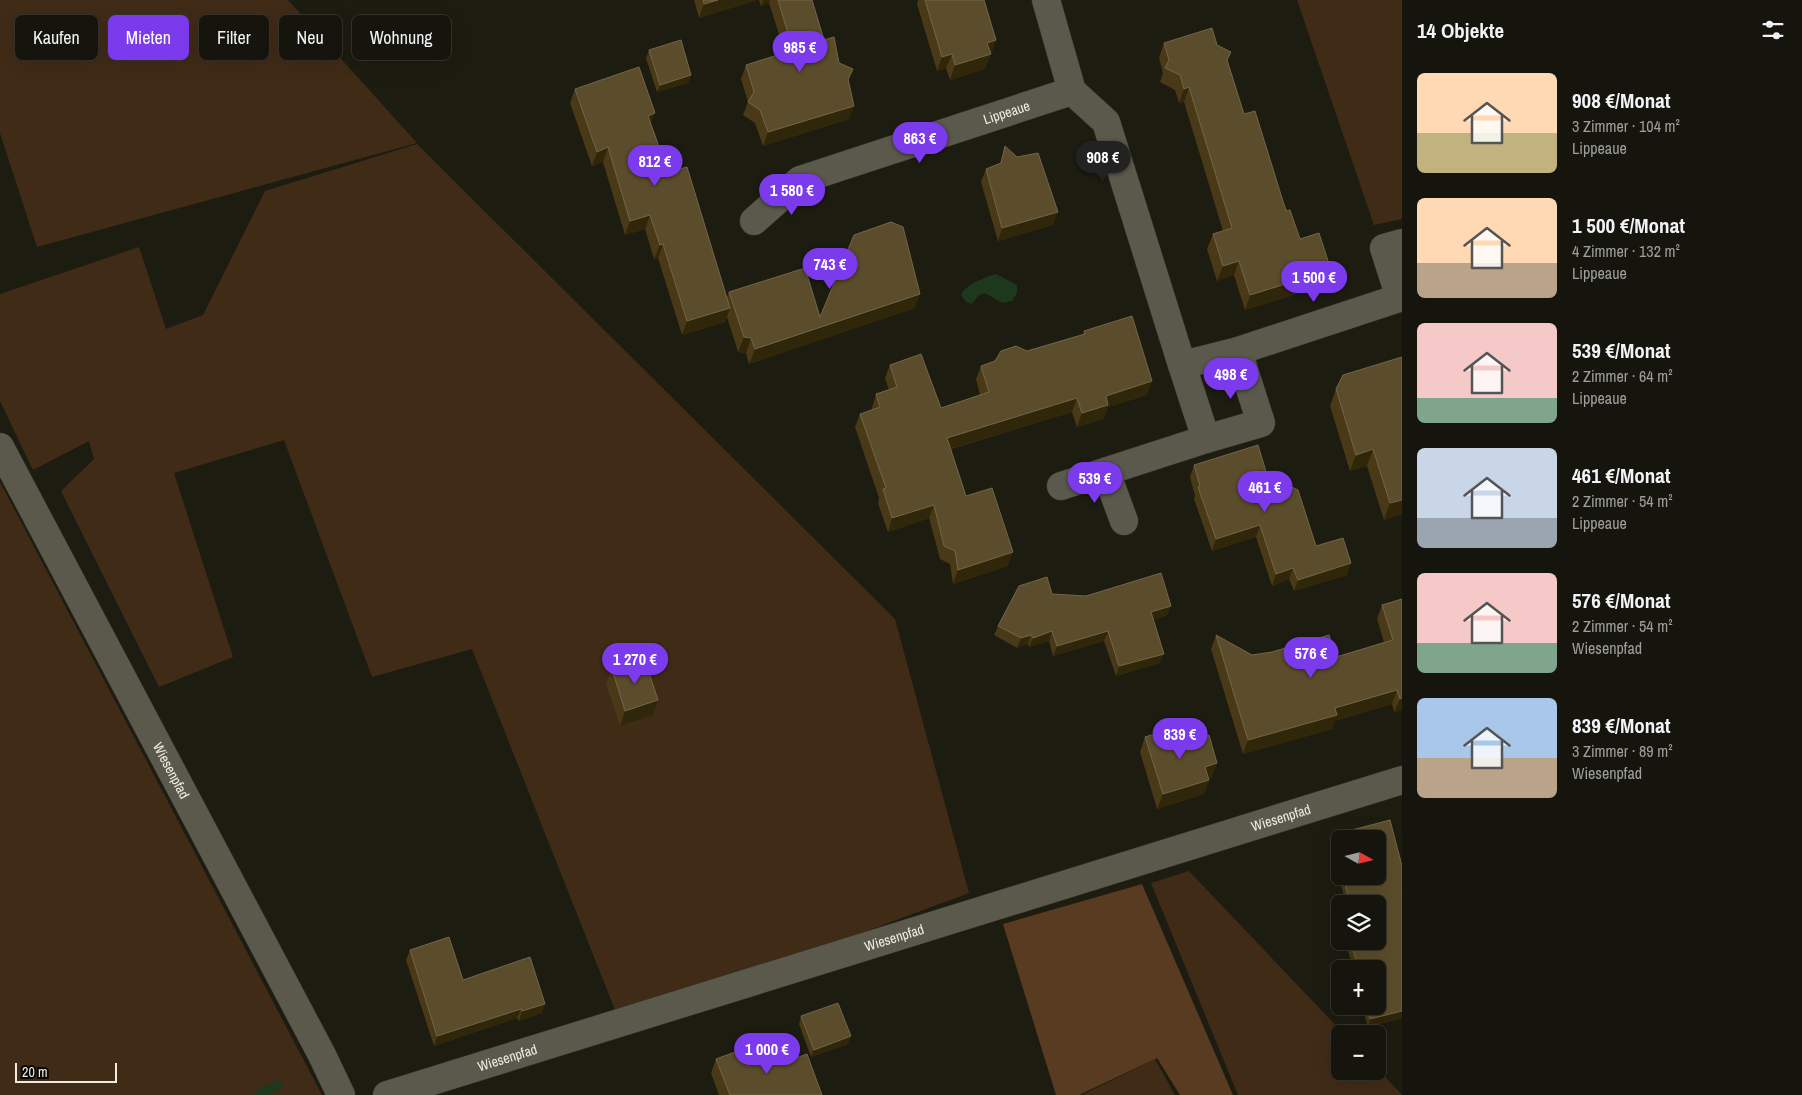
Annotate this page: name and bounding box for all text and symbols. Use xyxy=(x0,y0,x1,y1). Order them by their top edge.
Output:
chip: Kaufen xyxy=(15,15,98,60)
chip: Mieten xyxy=(108,15,189,60)
chip: Filter xyxy=(199,15,269,60)
chip: Neu xyxy=(279,15,342,60)
chip: Wohnung xyxy=(352,15,451,60)
text: 14 Objekte xyxy=(1417,16,1504,45)
icon: filters xyxy=(1759,16,1787,44)
pin: 985 € xyxy=(765,30,835,73)
text: 985 € xyxy=(784,36,816,58)
text: 908 €/Monat xyxy=(1572,86,1671,115)
icon: home xyxy=(1457,93,1517,153)
street label: Lippeaue xyxy=(981,96,1032,128)
text: 3 Zimmer · 104 m² xyxy=(1572,115,1680,137)
pin: 863 € xyxy=(885,121,955,164)
text: 863 € xyxy=(904,127,936,149)
text: Lippeaue xyxy=(1572,137,1627,159)
pin: 908 € xyxy=(1068,140,1138,183)
pin: 812 € xyxy=(620,144,690,187)
text: 908 € xyxy=(1087,146,1119,168)
text: 812 € xyxy=(639,150,671,172)
pin: 1 580 € xyxy=(746,174,838,216)
text: 1 580 € xyxy=(770,179,814,201)
text: 1 500 €/Monat xyxy=(1572,211,1685,240)
icon: home xyxy=(1457,218,1517,278)
text: 4 Zimmer · 132 m² xyxy=(1572,240,1680,262)
pin: 743 € xyxy=(795,248,865,290)
text: 743 € xyxy=(814,253,846,275)
pin: 1 500 € xyxy=(1268,260,1360,303)
text: Lippeaue xyxy=(1572,262,1627,284)
text: 1 500 € xyxy=(1292,266,1336,288)
text: 539 €/Monat xyxy=(1572,336,1671,365)
icon: home xyxy=(1457,343,1517,403)
pin: 498 € xyxy=(1196,358,1266,400)
text: 498 € xyxy=(1215,363,1247,385)
text: 2 Zimmer · 64 m² xyxy=(1572,365,1673,387)
text: Lippeaue xyxy=(1572,387,1627,409)
text: 461 €/Monat xyxy=(1572,461,1671,490)
pin: 539 € xyxy=(1060,462,1130,504)
text: 539 € xyxy=(1079,467,1111,489)
icon: home xyxy=(1457,468,1517,528)
pin: 461 € xyxy=(1230,470,1300,513)
text: 461 € xyxy=(1249,476,1281,498)
text: 2 Zimmer · 54 m² xyxy=(1572,490,1673,512)
text: Lippeaue xyxy=(1572,512,1627,534)
text: 576 €/Monat xyxy=(1572,586,1671,615)
icon: home xyxy=(1457,593,1517,653)
text: 2 Zimmer · 54 m² xyxy=(1572,615,1673,637)
pin: 576 € xyxy=(1276,636,1346,679)
text: Wiesenpfad xyxy=(1572,637,1642,659)
pin: 1 270 € xyxy=(589,642,681,685)
text: 576 € xyxy=(1295,642,1327,664)
text: 1 270 € xyxy=(613,648,657,670)
text: 839 €/Monat xyxy=(1572,711,1671,740)
pin: 839 € xyxy=(1145,718,1215,760)
icon: home xyxy=(1457,718,1517,778)
text: 839 € xyxy=(1164,723,1196,745)
street label: Wiesenpfad xyxy=(149,739,194,802)
text: 3 Zimmer · 89 m² xyxy=(1572,740,1673,762)
text: Wiesenpfad xyxy=(1572,762,1642,784)
street label: Wiesenpfad xyxy=(1249,800,1313,835)
north arrow xyxy=(1331,830,1386,885)
map controls xyxy=(1331,830,1386,1080)
button: layers xyxy=(1331,895,1386,950)
street label: Wiesenpfad xyxy=(862,920,926,955)
button: + xyxy=(1331,960,1386,1015)
button: − xyxy=(1331,1025,1386,1080)
pin: 1 000 € xyxy=(721,1032,813,1075)
text: 1 000 € xyxy=(745,1038,789,1060)
street label: Wiesenpfad xyxy=(475,1040,539,1075)
scale bar xyxy=(15,1060,118,1083)
text: 20 m xyxy=(22,1063,48,1081)

